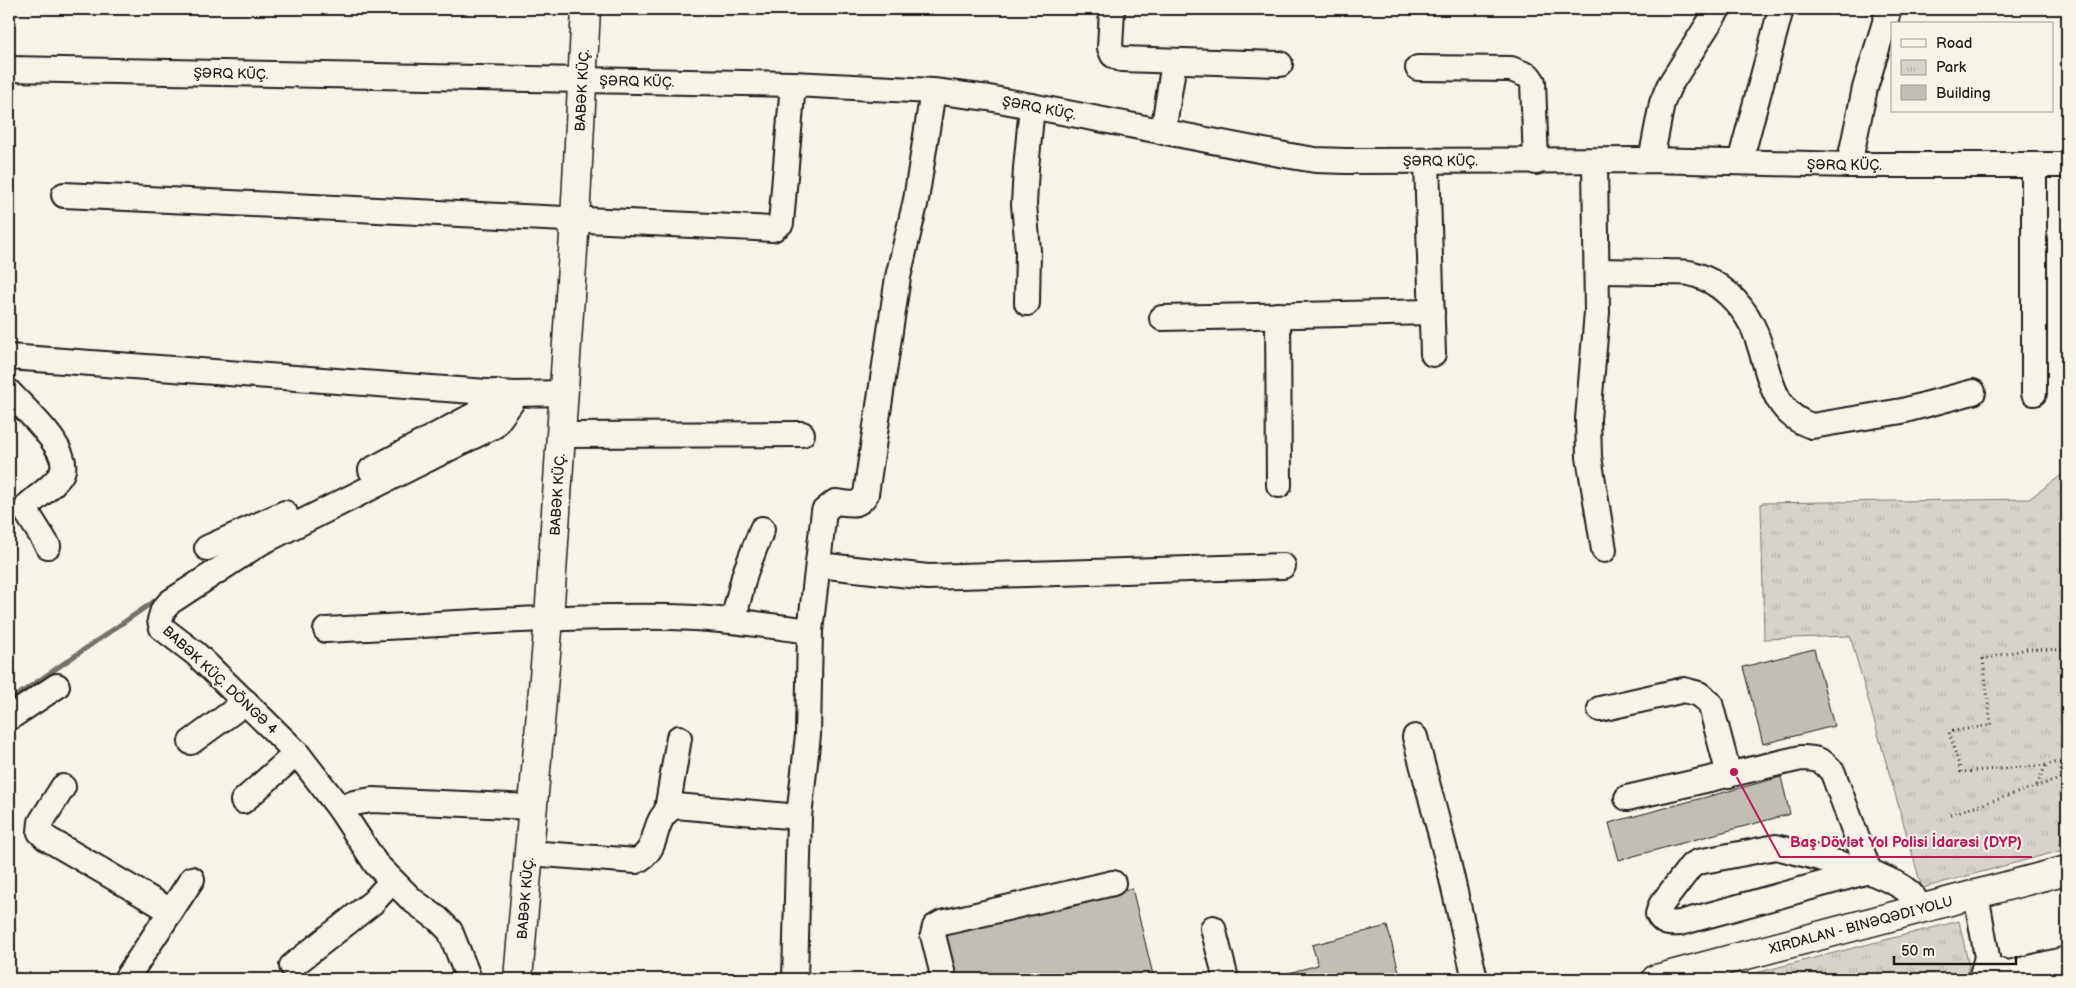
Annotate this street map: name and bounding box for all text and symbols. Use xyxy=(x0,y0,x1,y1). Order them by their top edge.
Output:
legend xyxy=(1891,22,2054,112)
text: Road xyxy=(1936,34,1972,53)
street label: BABƏK KÜÇ. xyxy=(571,49,592,132)
text: Park xyxy=(1936,58,1967,77)
street label: ŞƏRQ KÜÇ. xyxy=(193,64,269,82)
street label: ŞƏRQ KÜÇ. xyxy=(599,72,675,90)
text: Building xyxy=(1936,84,1991,103)
street label: ŞƏRQ KÜÇ. xyxy=(1001,92,1078,123)
street label: ŞƏRQ KÜÇ. xyxy=(1403,151,1478,169)
street label: ŞƏRQ KÜÇ. xyxy=(1807,155,1882,174)
street label: BABƏK KÜÇ. xyxy=(546,453,568,536)
street label: BABƏK KÜÇ. DÖNGƏ 4 xyxy=(159,622,282,738)
callout: Baş Dövlət Yol Polisi İdarəsi (DYP) xyxy=(1780,827,2032,857)
text: Baş Dövlət Yol Polisi İdarəsi (DYP) xyxy=(1790,832,2022,852)
street label: BABƏK KÜÇ. xyxy=(513,856,537,940)
street label: XIRDALAN - BINƏQƏDI YOLU xyxy=(1766,892,1955,957)
scale bar xyxy=(1894,933,2016,965)
text: 50 m xyxy=(1901,942,1935,961)

